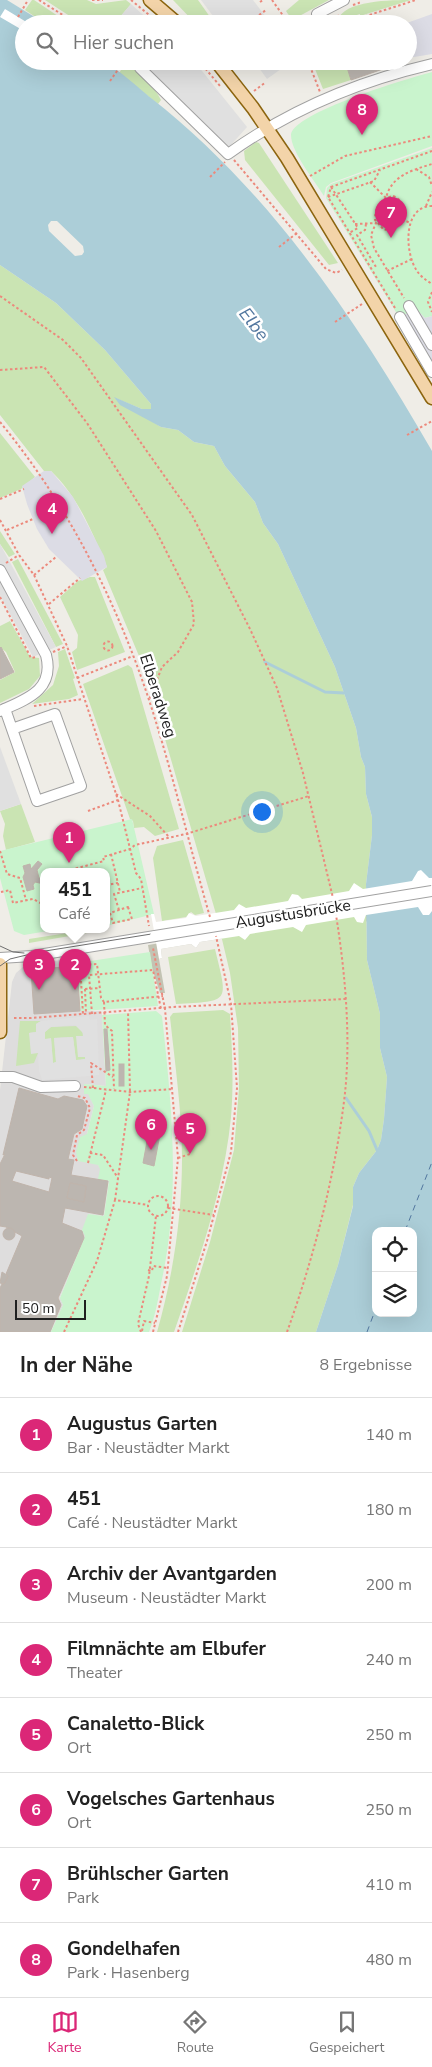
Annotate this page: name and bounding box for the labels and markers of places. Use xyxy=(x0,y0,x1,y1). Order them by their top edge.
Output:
pin: 8 xyxy=(346,94,378,135)
pin: 7 xyxy=(375,197,407,238)
pin: 4 xyxy=(36,493,68,534)
pin: 1 xyxy=(53,822,85,863)
pin: 3 xyxy=(23,949,55,990)
pin: 2 xyxy=(59,949,91,990)
pin: 6 xyxy=(135,1109,167,1150)
pin: 5 xyxy=(174,1113,206,1154)

